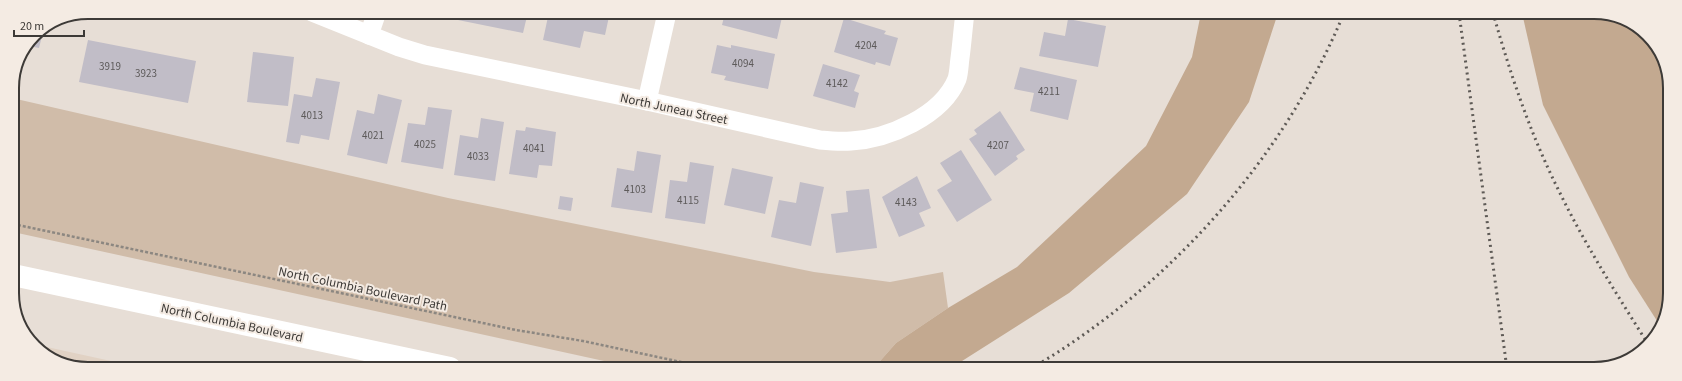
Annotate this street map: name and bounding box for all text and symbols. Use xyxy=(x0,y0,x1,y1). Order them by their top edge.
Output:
scale bar xyxy=(14,12,84,38)
text: 20 m xyxy=(20,18,44,35)
house number: 4204 xyxy=(855,38,877,53)
house number: 4094 xyxy=(732,56,754,71)
house number: 3919 xyxy=(99,59,121,74)
house number: 3923 xyxy=(135,66,157,81)
house number: 4142 xyxy=(826,76,848,91)
house number: 4211 xyxy=(1038,84,1060,99)
street label: North Juneau Street xyxy=(618,89,730,129)
house number: 4013 xyxy=(301,108,323,123)
house number: 4021 xyxy=(362,128,384,143)
house number: 4025 xyxy=(414,137,436,152)
house number: 4207 xyxy=(987,138,1009,153)
house number: 4041 xyxy=(523,141,545,156)
house number: 4033 xyxy=(467,149,489,164)
house number: 4103 xyxy=(624,182,646,197)
house number: 4115 xyxy=(677,193,699,208)
house number: 4143 xyxy=(895,195,917,210)
street label: North Columbia Boulevard Path xyxy=(277,262,449,316)
street label: North Columbia Boulevard xyxy=(159,299,304,347)

